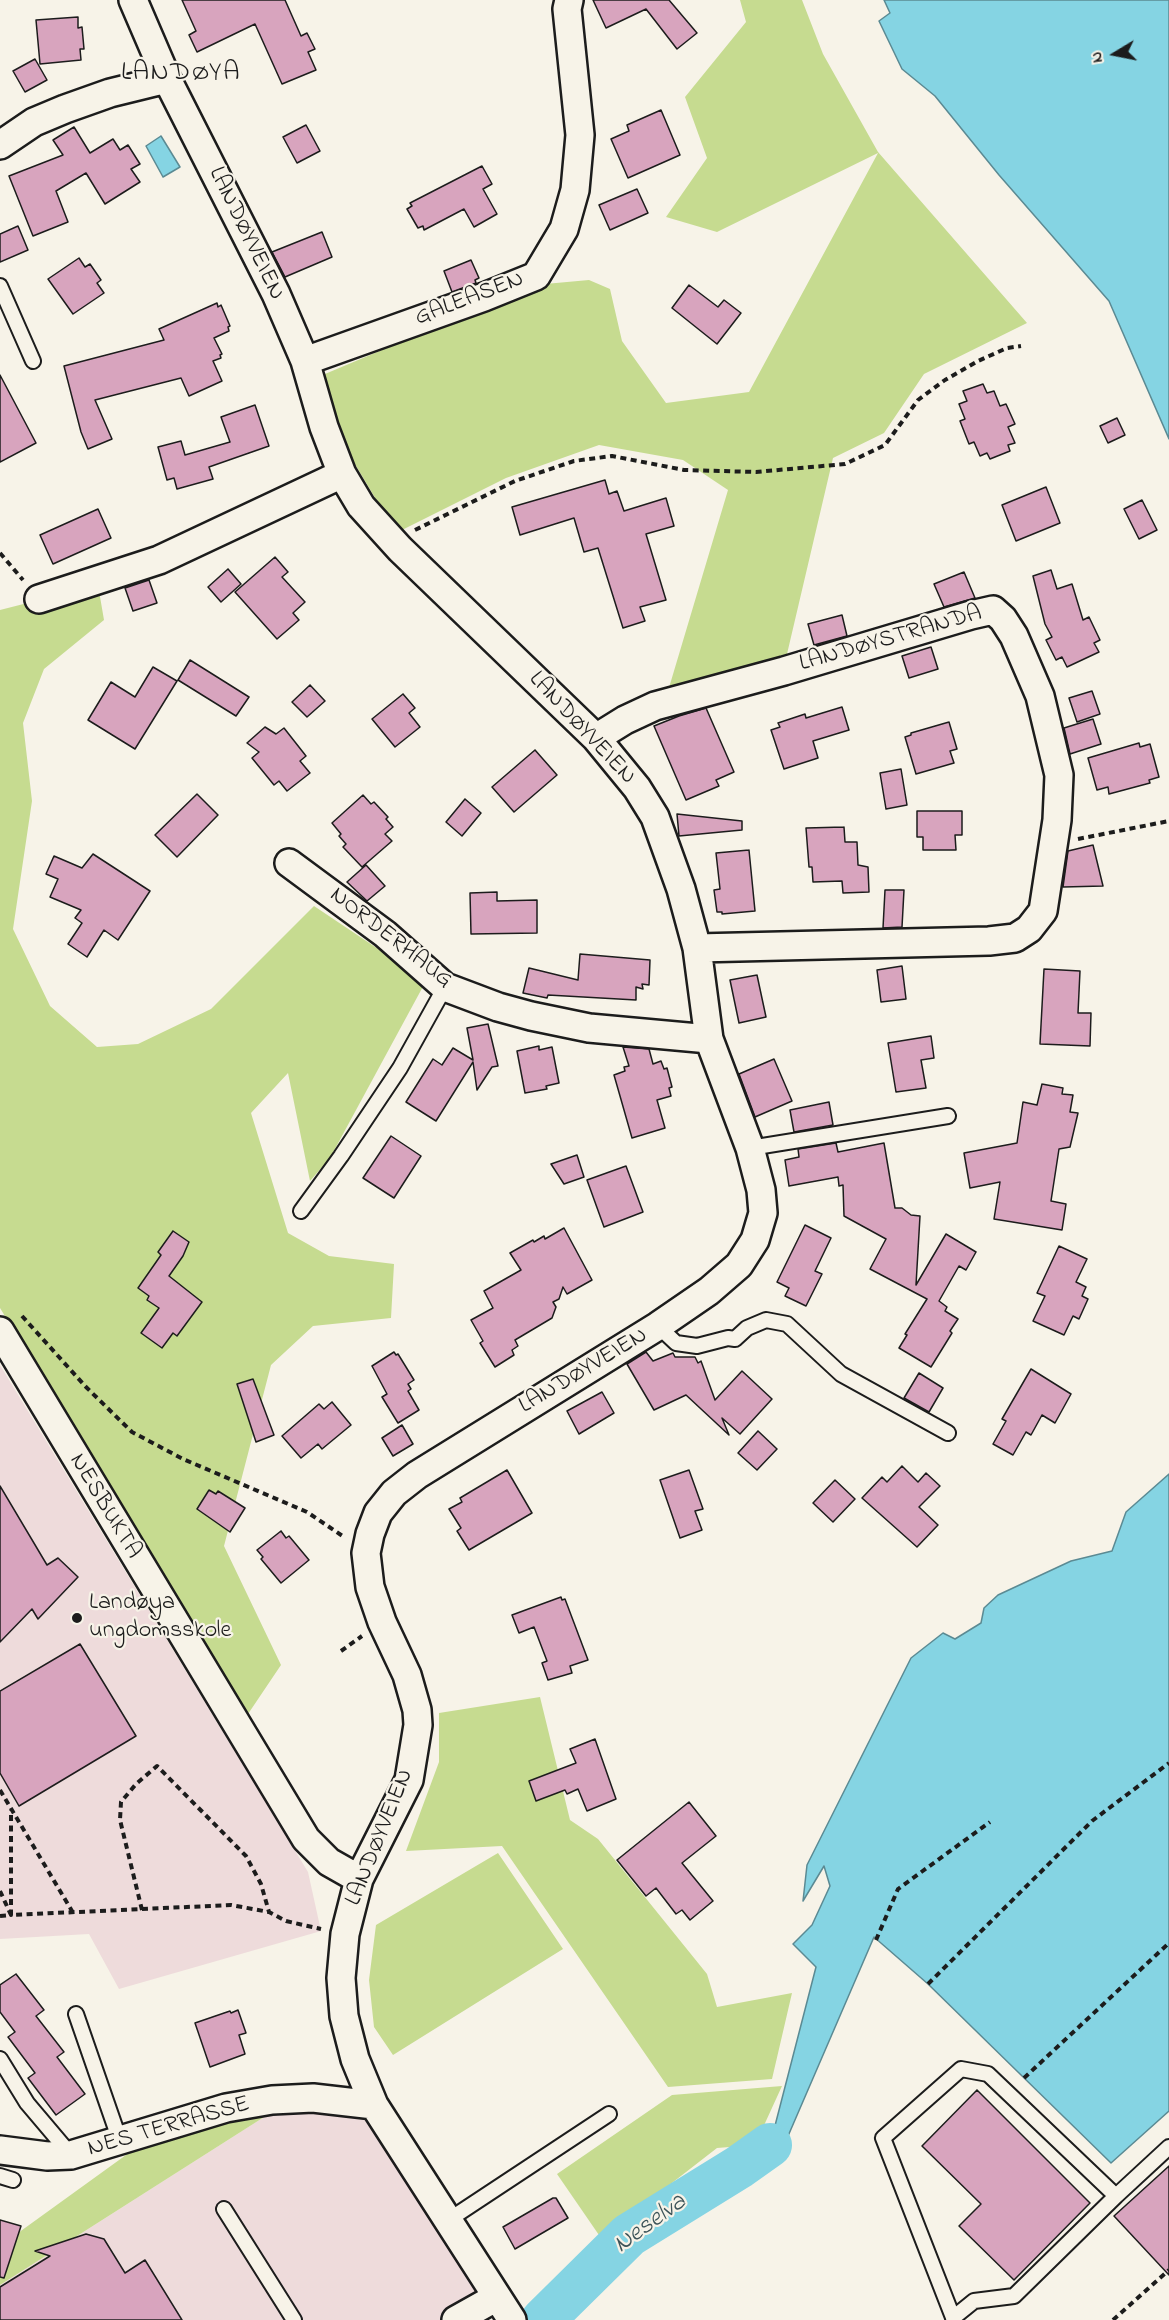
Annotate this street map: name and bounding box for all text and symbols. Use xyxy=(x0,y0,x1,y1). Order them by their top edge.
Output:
north arrow xyxy=(1085,24,1145,84)
text: N xyxy=(1085,50,1110,65)
district label: LANDØYA xyxy=(121,59,241,91)
street label: LANDØYVEIEN xyxy=(200,163,290,305)
street label: GALEASEN xyxy=(412,266,528,334)
street label: LANDØYSTRANDA xyxy=(796,600,986,680)
street label: LANDØYVEIEN xyxy=(521,666,641,792)
street label: NORDERHAUG xyxy=(323,882,457,996)
street label: LANDØYVEIEN xyxy=(515,1322,653,1422)
street label: NESBUKTA xyxy=(61,1449,147,1565)
place label: Landøya ungdomsskole xyxy=(89,1590,231,1646)
marker: Landøya ungdomsskole xyxy=(70,1611,84,1625)
street label: LANDØYVEIEN xyxy=(341,1765,421,1911)
street label: NES TERRASSE xyxy=(85,2091,253,2165)
water label: Neselva xyxy=(608,2188,694,2262)

